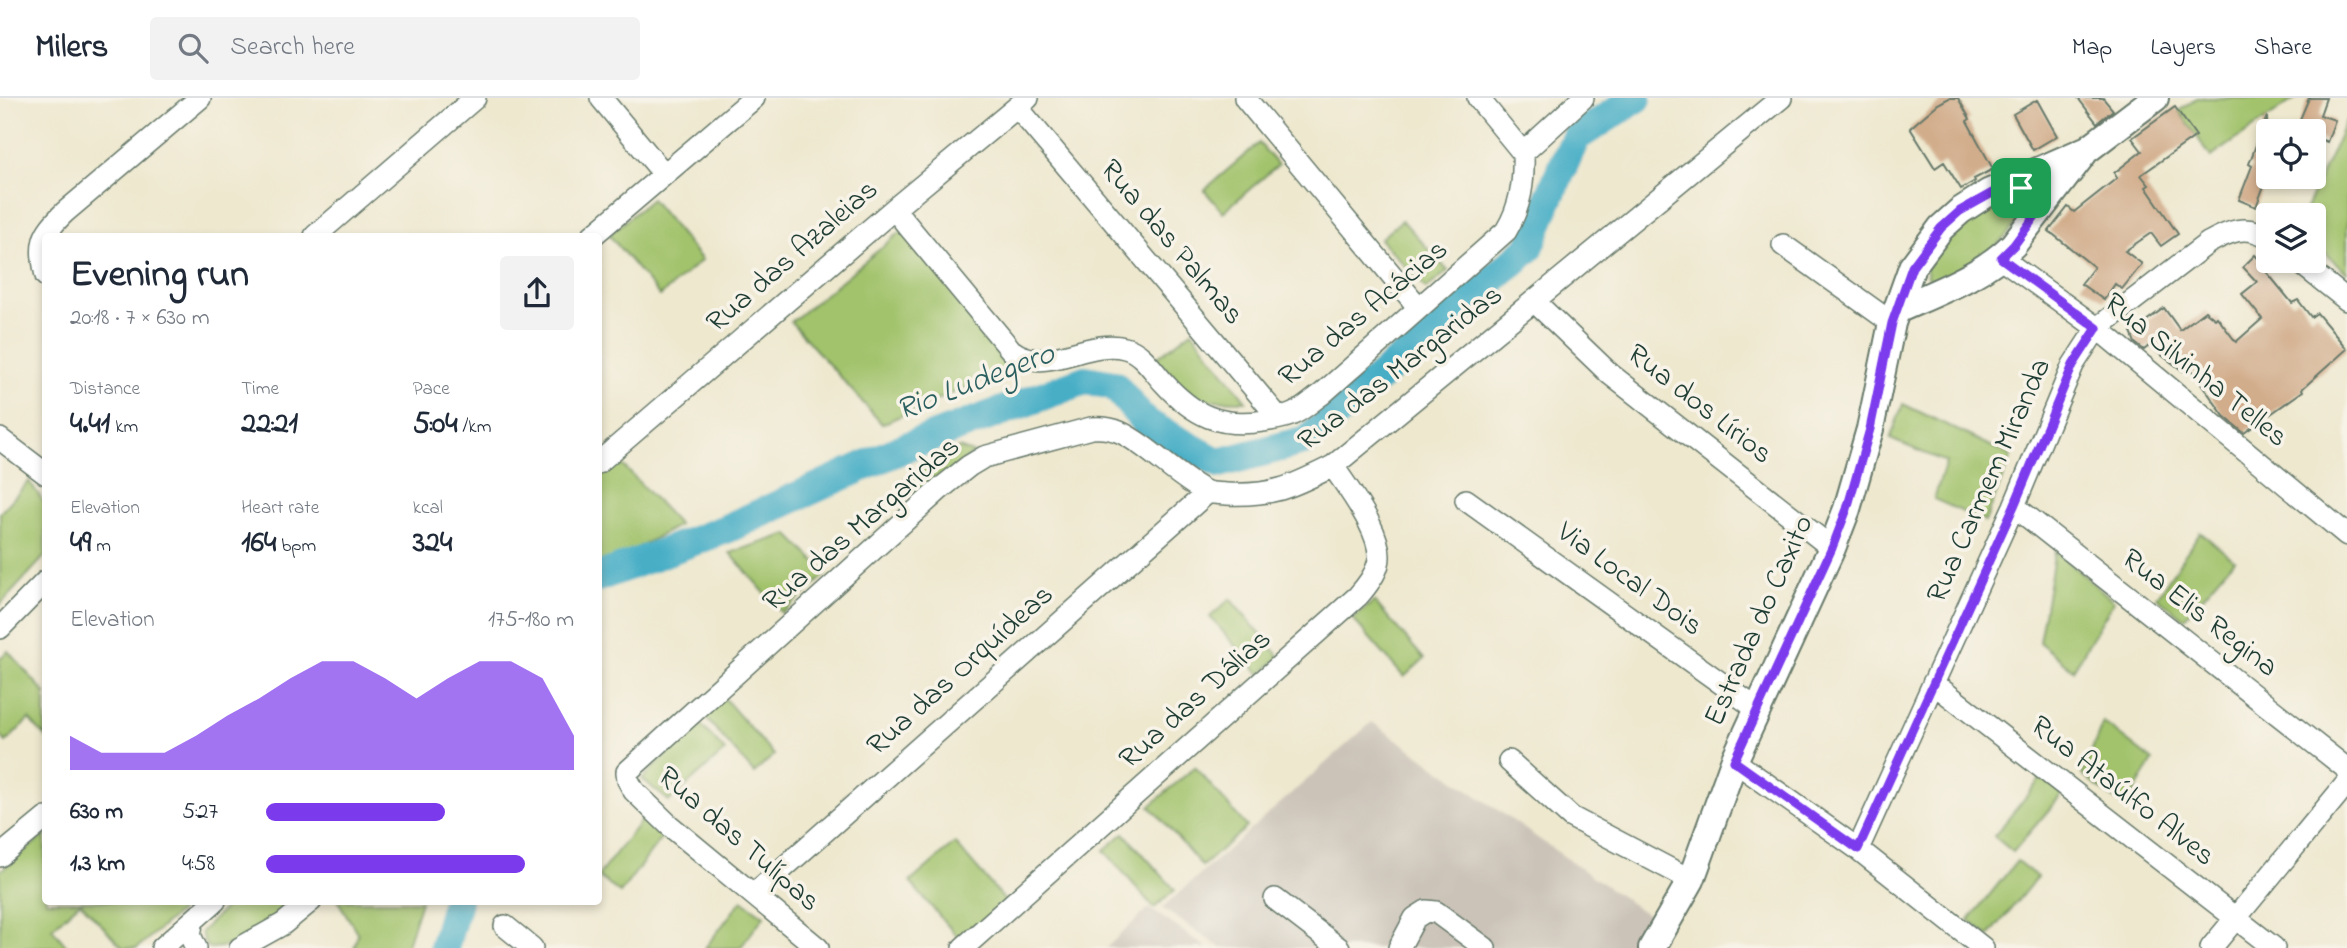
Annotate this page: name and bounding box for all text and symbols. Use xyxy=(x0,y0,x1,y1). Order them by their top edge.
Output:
search box xyxy=(150,17,640,80)
text: Milers xyxy=(35,24,108,72)
icon: search xyxy=(174,29,212,67)
text: Search here xyxy=(230,29,355,67)
text: Map xyxy=(2072,31,2112,66)
text: Layers xyxy=(2150,31,2216,66)
text: Share xyxy=(2254,31,2312,66)
map controls xyxy=(2256,119,2326,273)
button: locate xyxy=(2256,119,2326,189)
street label: Rua das Palmas xyxy=(1088,150,1254,336)
pin xyxy=(1991,158,2051,218)
icon: arrive xyxy=(2002,169,2040,207)
street label: Rua das Azaleias xyxy=(697,170,889,344)
button: layers xyxy=(2256,203,2326,273)
street label: Rua das Acácias xyxy=(1269,230,1459,398)
text: Evening run xyxy=(70,248,249,304)
button: share xyxy=(500,256,574,330)
street label: Rua das Margaridas xyxy=(1289,275,1513,463)
street label: Rua Silvinha Telles xyxy=(2093,283,2297,459)
text: 20:18 · 7 × 630 m xyxy=(70,302,210,335)
water label: Rio Ludegero xyxy=(890,331,1063,435)
street label: Rua dos Lírios xyxy=(1617,334,1781,476)
street label: Rua Carmem Miranda xyxy=(1916,352,2064,610)
text: Distance xyxy=(70,376,140,403)
text: Time xyxy=(241,376,279,403)
text: Pace xyxy=(413,376,450,403)
text: 4.41 xyxy=(70,403,110,447)
text: 22:21 xyxy=(241,403,298,447)
text: 5:04 xyxy=(413,403,458,447)
text: km xyxy=(110,414,138,441)
text: /km xyxy=(458,414,491,441)
street label: Rua das Margaridas xyxy=(753,427,971,623)
text: Elevation xyxy=(70,495,140,522)
text: Heart rate xyxy=(241,495,319,522)
text: kcal xyxy=(413,495,443,522)
street label: Estrada do Caxito xyxy=(1694,508,1826,734)
street label: Via Local Dois xyxy=(1546,511,1711,648)
text: 49 xyxy=(70,522,91,566)
text: 164 xyxy=(241,522,276,566)
text: 324 xyxy=(413,522,452,566)
text: m xyxy=(91,533,111,560)
text: bpm xyxy=(276,533,316,560)
street label: Rua Elis Regina xyxy=(2111,539,2287,689)
street label: Rua das Orquídeas xyxy=(858,575,1064,767)
text: Elevation xyxy=(70,604,155,637)
text: 175–180 m xyxy=(488,604,574,637)
street label: Rua das Dálias xyxy=(1110,619,1282,781)
street label: Rua Ataúlfo Alves xyxy=(2020,706,2224,878)
street label: Rua das Tulípas xyxy=(647,757,829,923)
text: 630 m xyxy=(70,796,123,829)
text: 5:27 xyxy=(182,796,218,829)
text: 1.3 km xyxy=(70,848,125,881)
text: 4:58 xyxy=(182,848,215,881)

